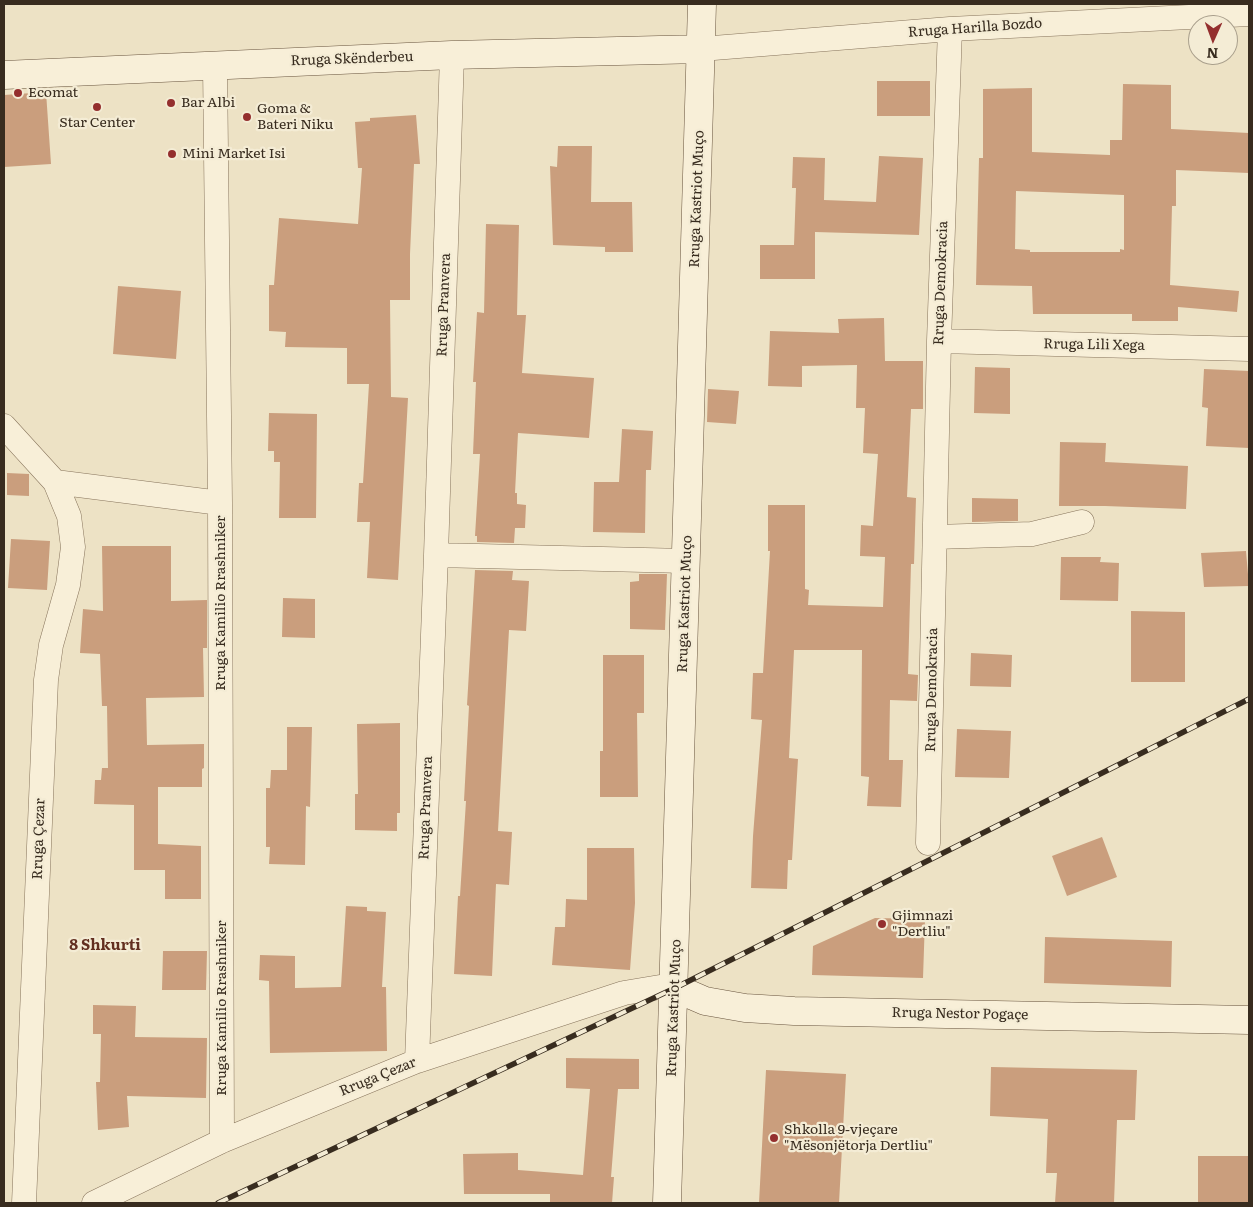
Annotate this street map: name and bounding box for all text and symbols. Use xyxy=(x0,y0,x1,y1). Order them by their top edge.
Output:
street label: Rruga Harilla Bozdo xyxy=(907,15,1043,41)
north arrow xyxy=(1188,15,1238,65)
text: N xyxy=(1206,44,1219,64)
street label: Rruga Skënderbeu xyxy=(290,48,414,70)
place label: Ecomat xyxy=(28,85,78,101)
marker: Ecomat xyxy=(12,87,24,99)
place label: Bar Albi xyxy=(181,95,235,111)
marker: Bar Albi xyxy=(165,97,177,109)
marker: Star Center xyxy=(91,101,103,113)
place label: Goma & Bateri Niku xyxy=(257,101,333,134)
marker: Goma & Bateri Niku xyxy=(241,111,253,123)
place label: Star Center xyxy=(59,115,135,131)
street label: Rruga Kastriot Muço xyxy=(686,130,708,268)
place label: Mini Market Isi xyxy=(182,146,285,162)
marker: Mini Market Isi xyxy=(166,148,178,160)
street label: Rruga Demokracia xyxy=(930,220,952,346)
street label: Rruga Pranvera xyxy=(434,253,454,357)
street label: Rruga Lili Xega xyxy=(1043,336,1145,354)
street label: Rruga Kamilio Rrashniker xyxy=(213,515,229,691)
street label: Rruga Kastriot Muço xyxy=(674,535,696,673)
street label: Rruga Demokracia xyxy=(923,628,941,752)
street label: Rruga Pranvera xyxy=(416,756,436,860)
street label: Rruga Çezar xyxy=(29,798,49,880)
place label: Gjimnazi "Dertliu" xyxy=(892,908,953,940)
marker: Gjimnazi "Dertliu" xyxy=(876,918,888,930)
street label: Rruga Kamilio Rrashniker xyxy=(214,920,230,1096)
district label: 8 Shkurti xyxy=(69,937,141,955)
street label: Rruga Kastriot Muço xyxy=(663,939,685,1077)
street label: Rruga Nestor Pogaçe xyxy=(891,1004,1029,1024)
street label: Rruga Çezar xyxy=(337,1054,419,1100)
place label: Shkolla 9-vjeçare "Mësonjëtorja Dertliu" xyxy=(784,1122,933,1154)
marker: Shkolla 9-vjeçare "Mësonjëtorja Dertliu" xyxy=(768,1132,780,1144)

